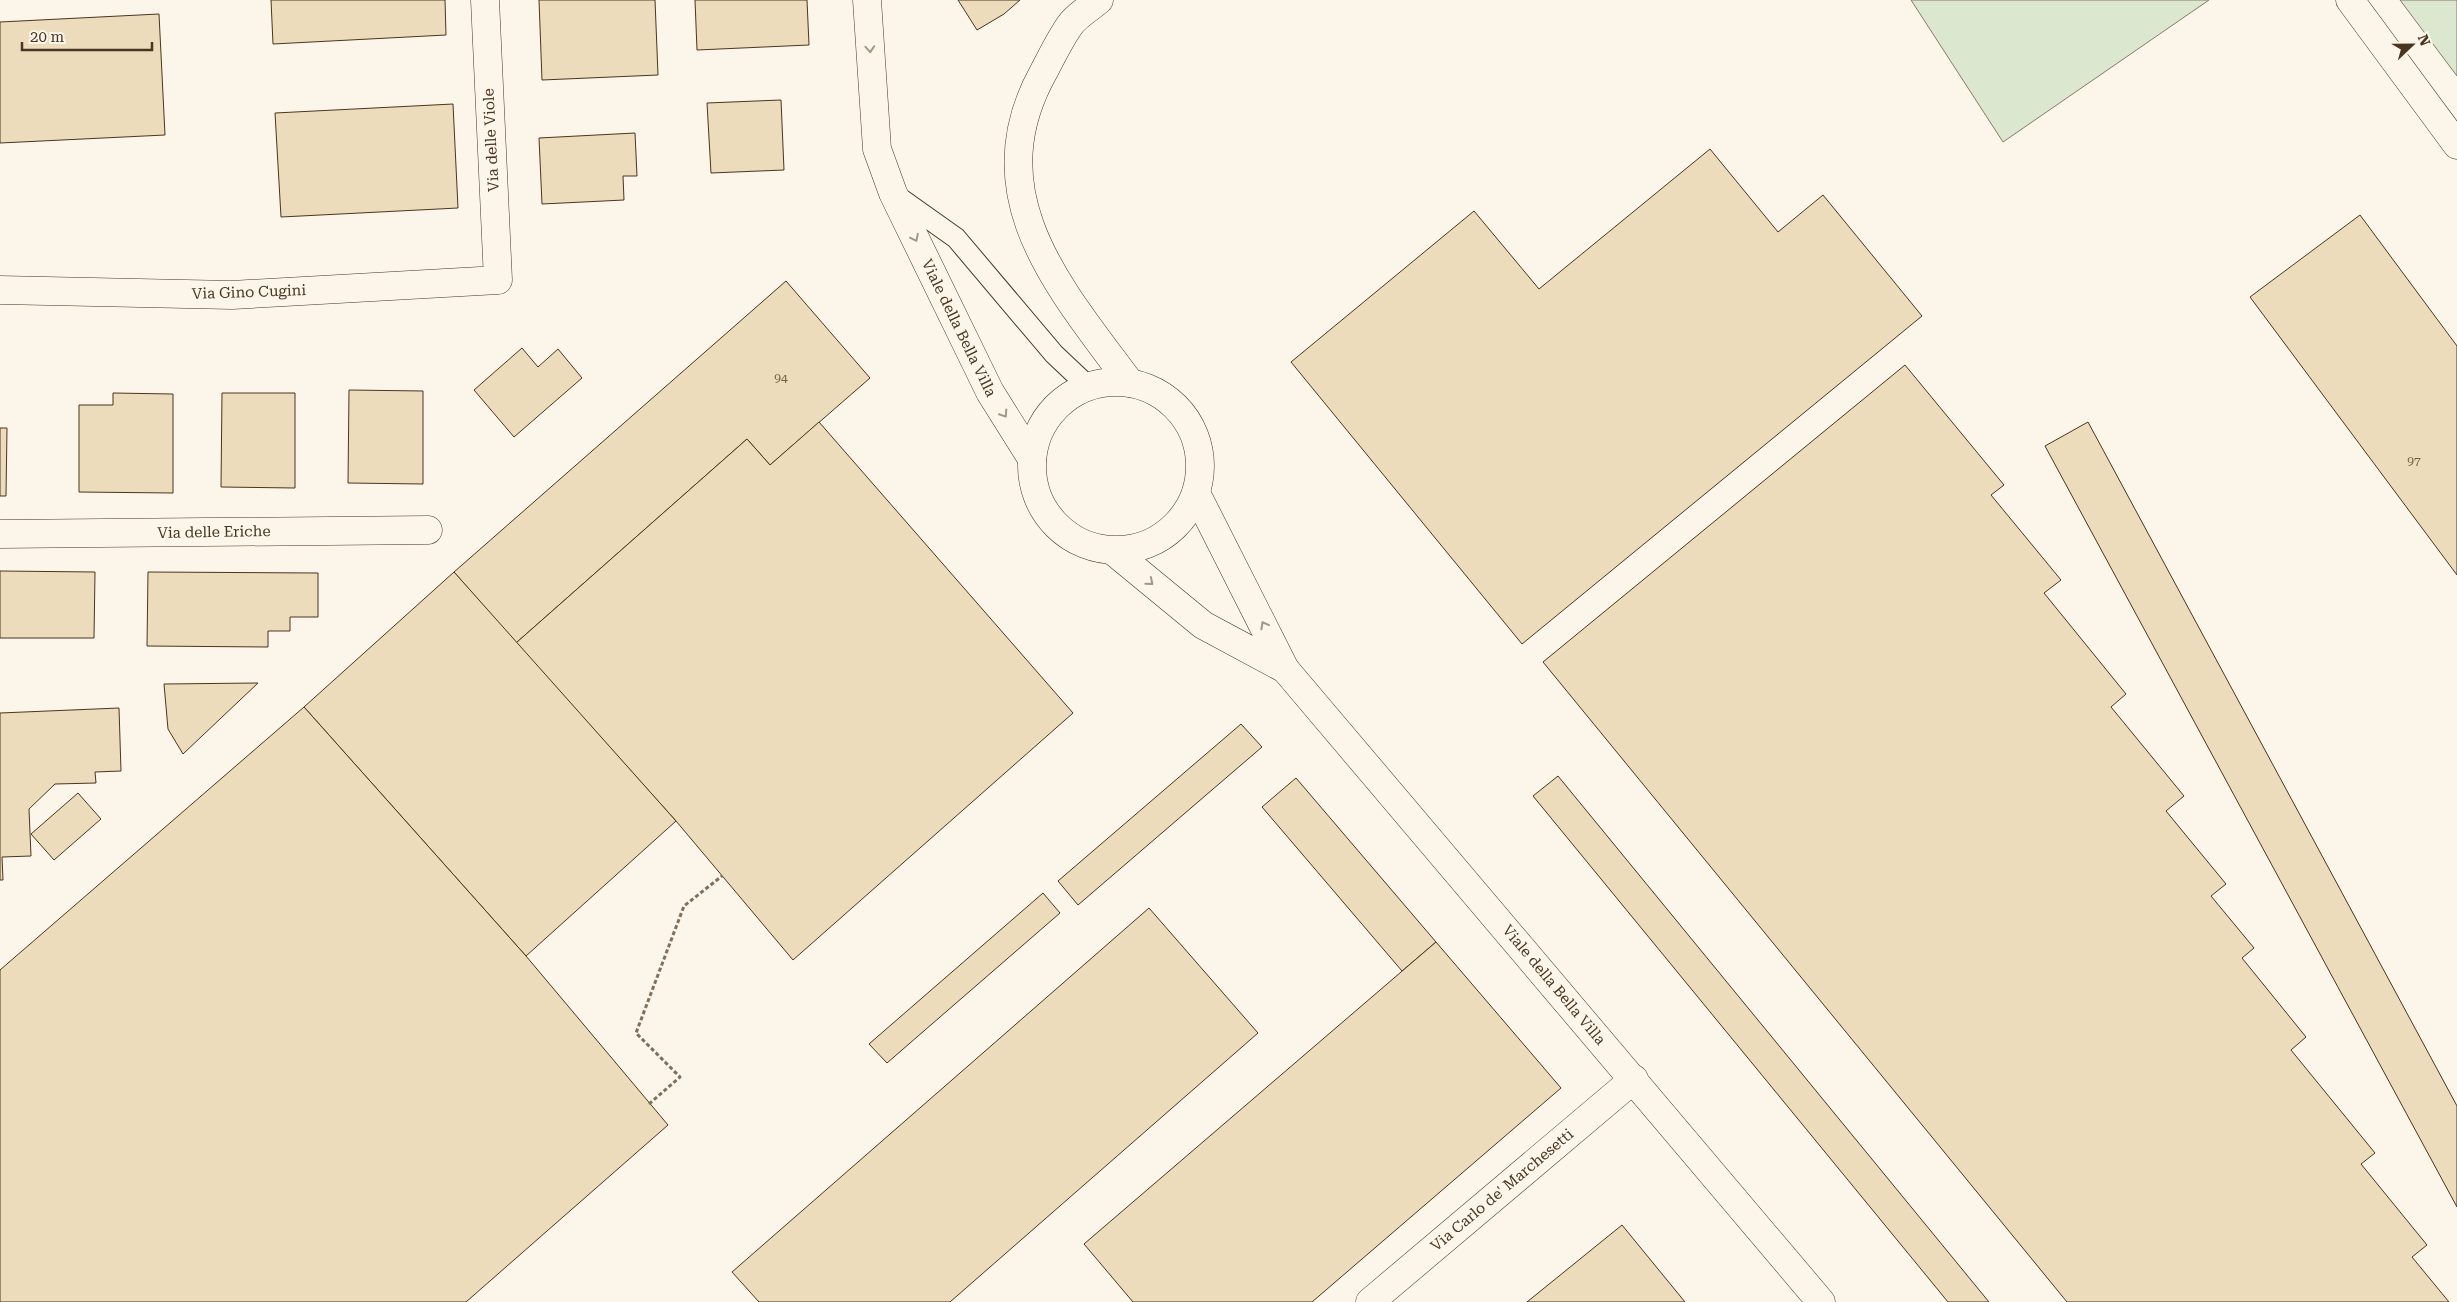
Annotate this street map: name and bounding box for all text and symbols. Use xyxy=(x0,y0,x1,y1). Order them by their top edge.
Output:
scale bar xyxy=(22,20,152,52)
north arrow xyxy=(2387,20,2437,70)
text: 20 m xyxy=(30,28,65,46)
text: N xyxy=(2415,32,2434,48)
one-way arrow xyxy=(864,45,875,53)
street label: Via delle Viole xyxy=(479,88,503,192)
one-way arrow xyxy=(909,233,919,242)
street label: Viale della Bella Villa xyxy=(918,256,1000,400)
street label: Via Gino Cugini xyxy=(192,281,307,303)
house number: 94 xyxy=(774,371,788,385)
one-way arrow xyxy=(997,409,1007,418)
house number: 97 xyxy=(2407,454,2421,468)
street label: Via delle Eriche xyxy=(157,522,271,542)
one-way arrow xyxy=(1144,576,1153,585)
one-way arrow xyxy=(1260,622,1270,631)
street label: Viale della Bella Villa xyxy=(1499,921,1609,1049)
street label: Via Carlo de' Marchesetti xyxy=(1427,1125,1577,1255)

